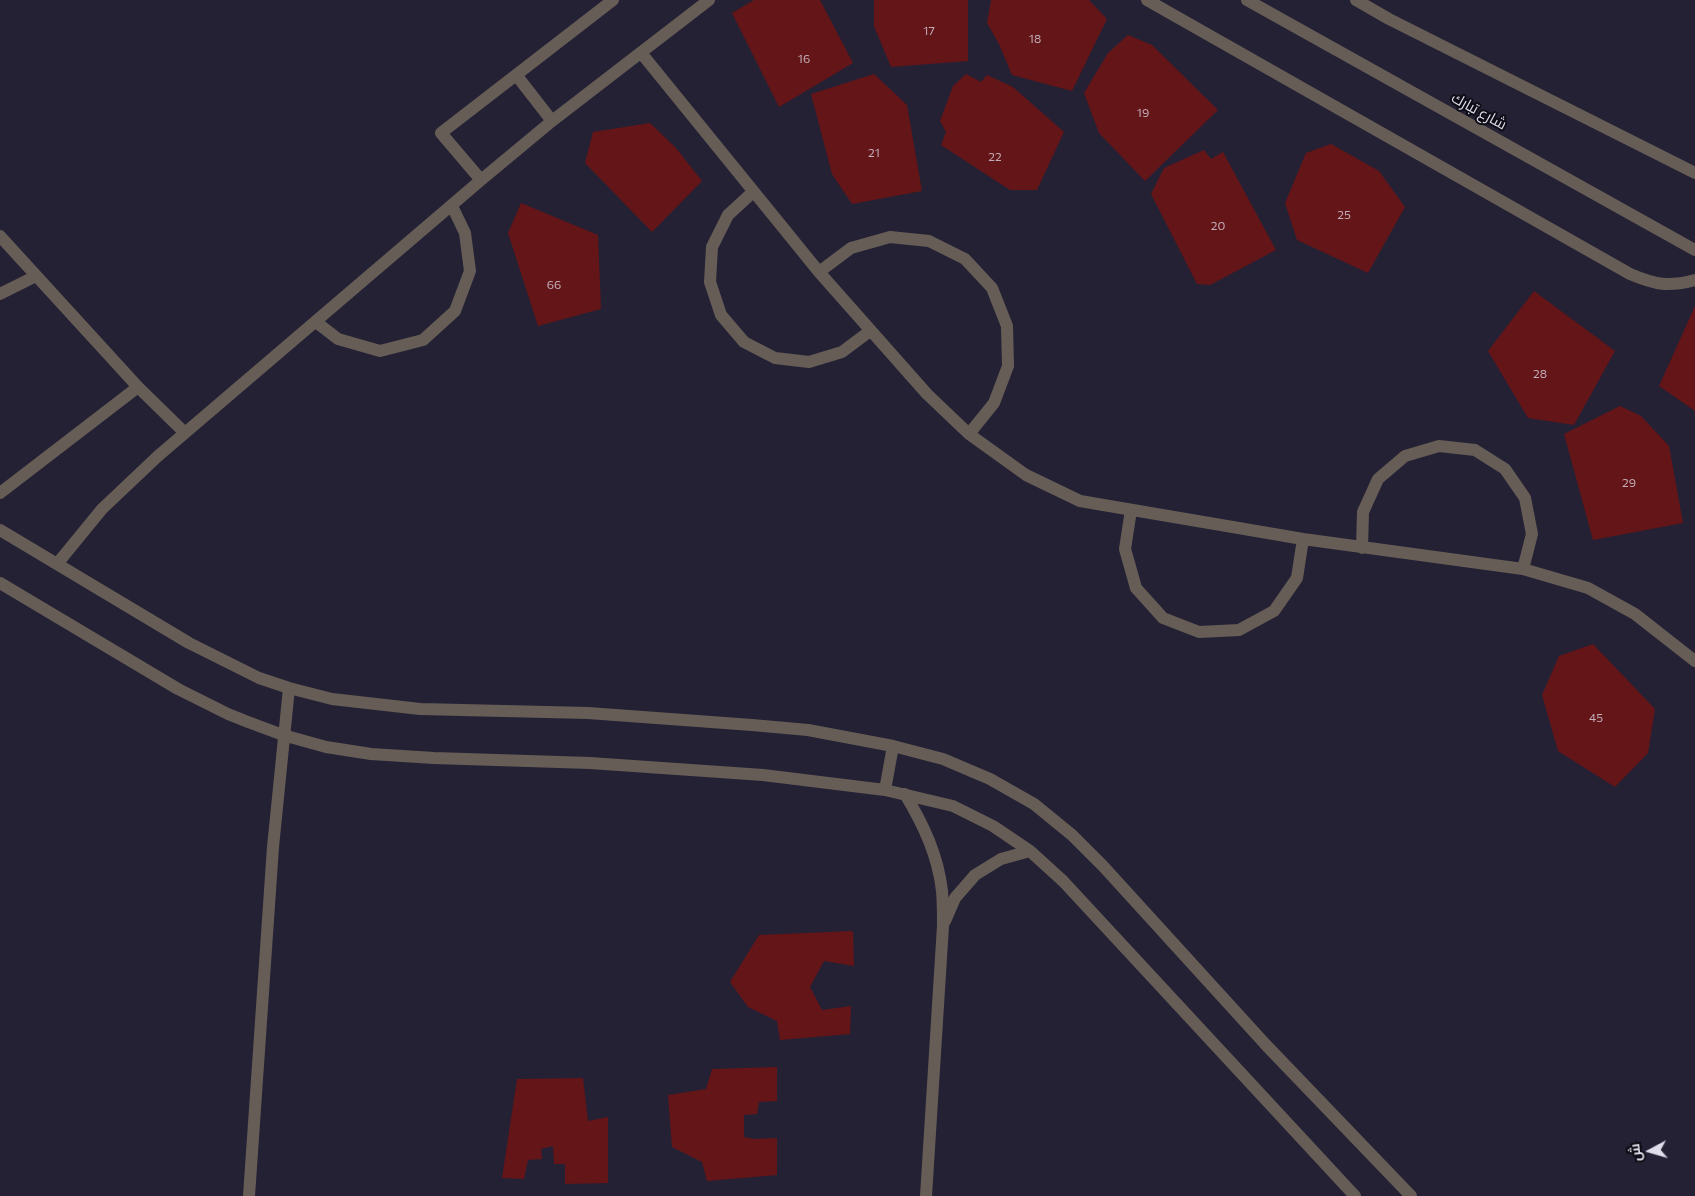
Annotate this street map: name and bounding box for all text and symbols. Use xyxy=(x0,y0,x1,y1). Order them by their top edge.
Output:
house number: 17 xyxy=(923,24,935,38)
house number: 18 xyxy=(1029,32,1041,46)
house number: 16 xyxy=(798,52,810,66)
street label: شارع تبارك xyxy=(1448,88,1510,134)
house number: 19 xyxy=(1137,106,1149,120)
house number: 21 xyxy=(868,146,880,160)
house number: 22 xyxy=(988,150,1002,164)
house number: 25 xyxy=(1337,208,1351,222)
house number: 20 xyxy=(1211,219,1225,233)
house number: 66 xyxy=(547,278,561,292)
house number: 28 xyxy=(1533,367,1547,381)
house number: 29 xyxy=(1622,476,1636,490)
house number: 45 xyxy=(1589,711,1603,725)
north arrow xyxy=(1625,1126,1675,1176)
text: ش xyxy=(1625,1143,1644,1162)

